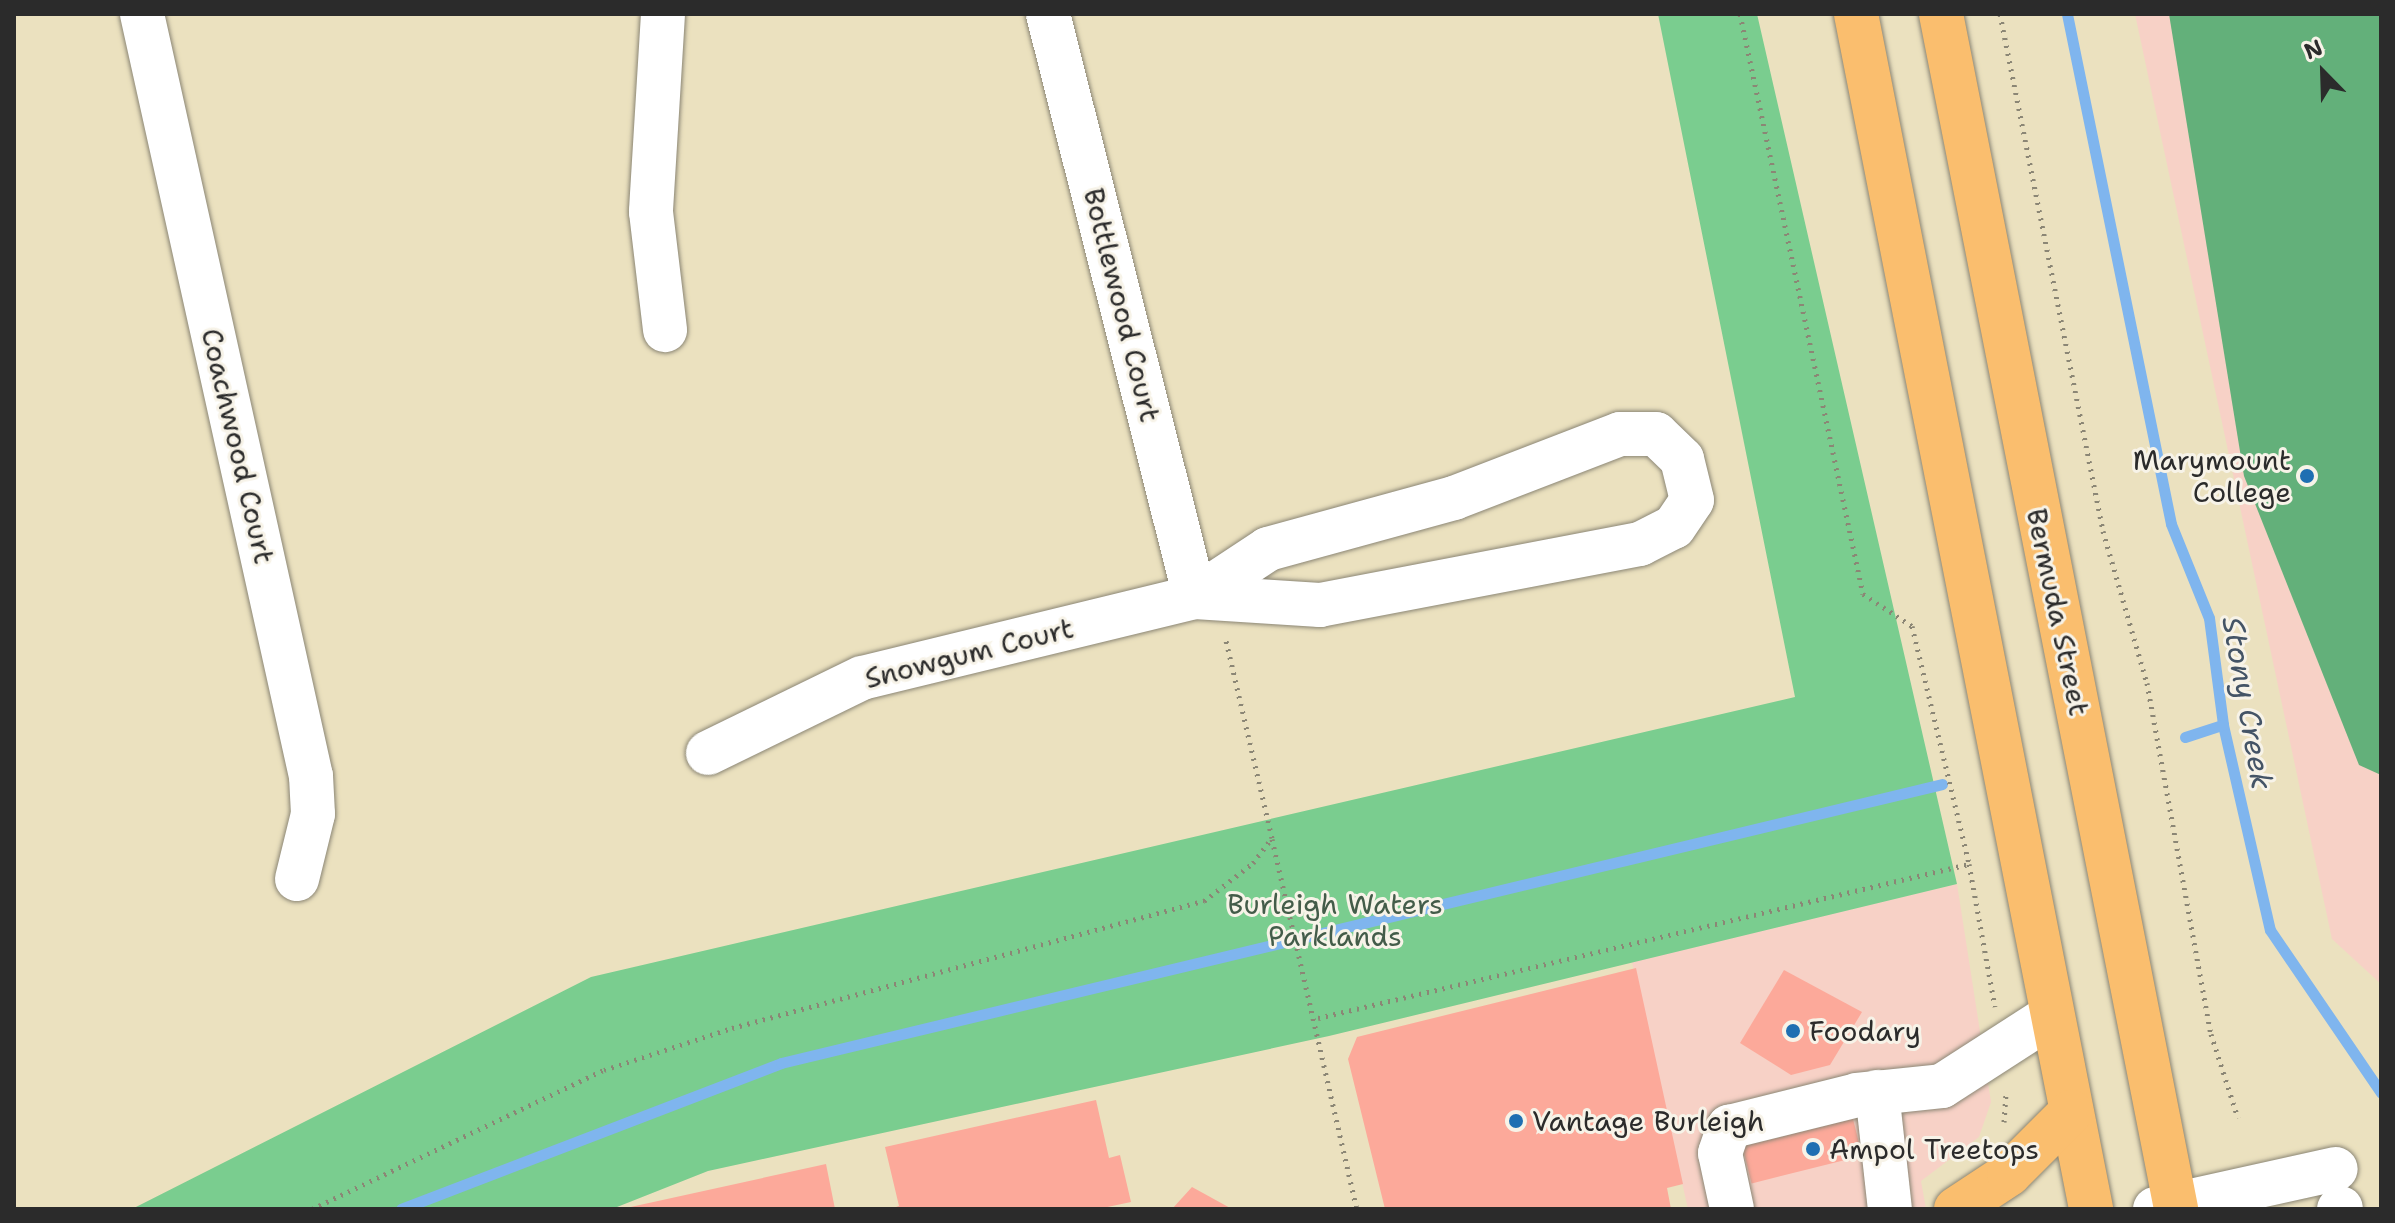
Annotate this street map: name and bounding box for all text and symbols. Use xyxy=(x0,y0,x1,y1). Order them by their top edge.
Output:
north arrow xyxy=(2283,32,2363,112)
text: N xyxy=(2300,33,2327,66)
street label: Bottlewood Court xyxy=(1077,185,1167,425)
street label: Coachwood Court xyxy=(195,325,281,567)
place label: Marymount College xyxy=(2133,443,2291,509)
marker: Marymount College xyxy=(2298,467,2316,485)
street label: Bermuda Street xyxy=(2020,505,2096,719)
street label: Snowgum Court xyxy=(861,611,1077,695)
water label: Stony Creek xyxy=(2214,614,2280,792)
park label: Burleigh Waters Parklands xyxy=(1227,887,1443,953)
place label: Foodary xyxy=(1809,1014,1921,1048)
marker: Foodary xyxy=(1784,1022,1802,1040)
place label: Vantage Burleigh xyxy=(1532,1104,1764,1138)
marker: Vantage Burleigh xyxy=(1507,1112,1525,1130)
place label: Ampol Treetops xyxy=(1829,1132,2039,1166)
marker: Ampol Treetops xyxy=(1804,1140,1822,1158)

